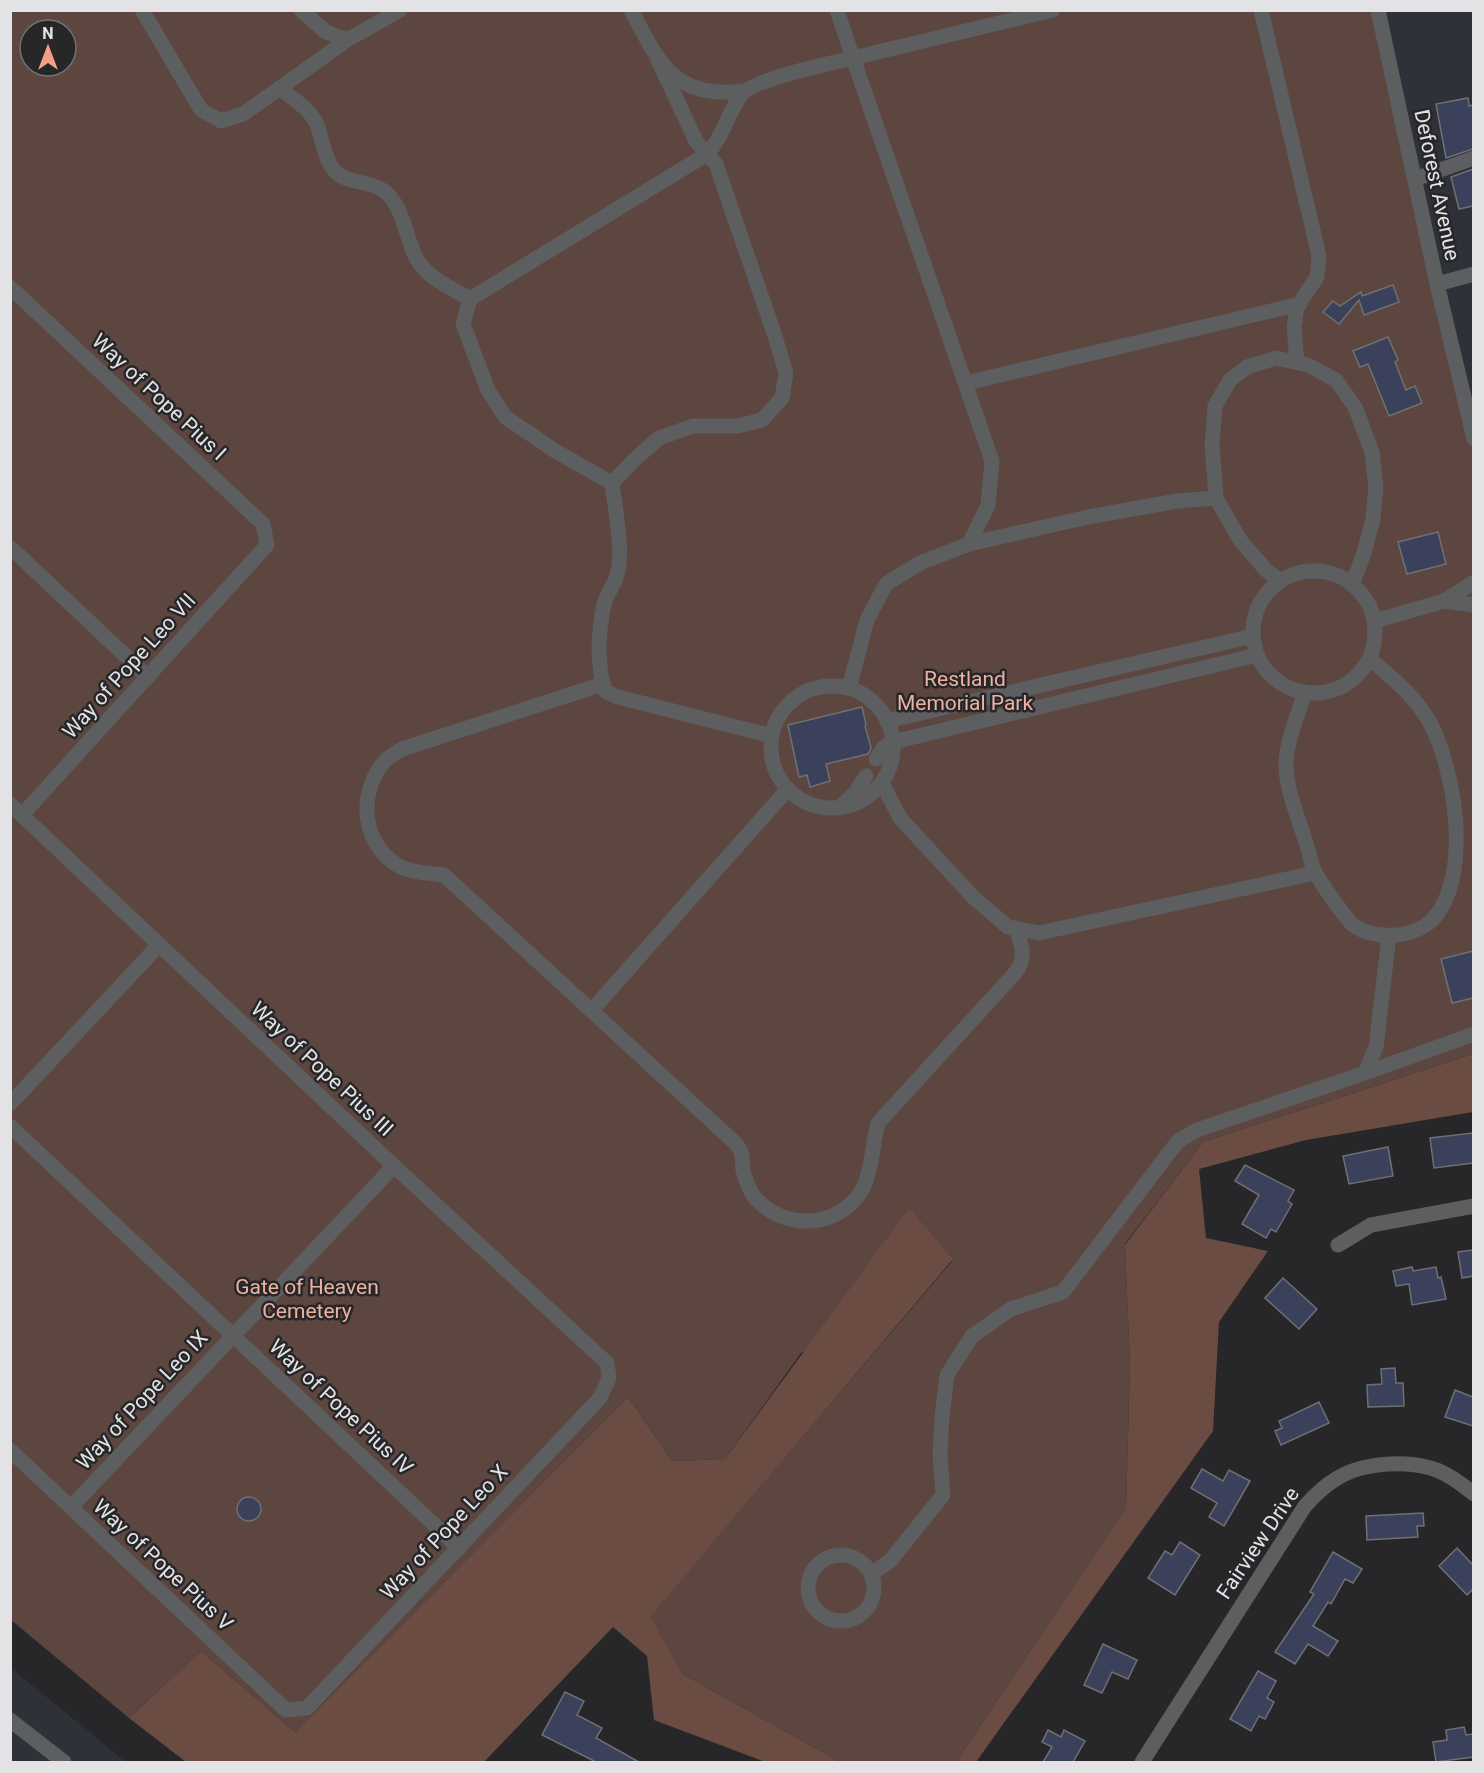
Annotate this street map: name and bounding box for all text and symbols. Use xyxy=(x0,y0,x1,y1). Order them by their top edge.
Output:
north arrow xyxy=(18,18,78,78)
text: N xyxy=(42,24,54,43)
street label: Deforest Avenue xyxy=(1409,107,1465,263)
street label: Way of Pope Pius I xyxy=(87,329,231,465)
street label: Way of Pope Leo VII xyxy=(58,589,200,743)
park label: Restland Memorial Park xyxy=(897,667,1033,715)
street label: Way of Pope Pius III xyxy=(246,997,398,1141)
park label: Gate of Heaven Cemetery xyxy=(235,1275,379,1323)
street label: Way of Pope Leo IX xyxy=(71,1326,213,1474)
street label: Way of Pope Pius IV xyxy=(264,1334,418,1480)
street label: Way of Pope Leo X xyxy=(375,1460,513,1604)
street label: Fairview Drive xyxy=(1212,1483,1304,1603)
street label: Way of Pope Pius V xyxy=(88,1494,238,1636)

